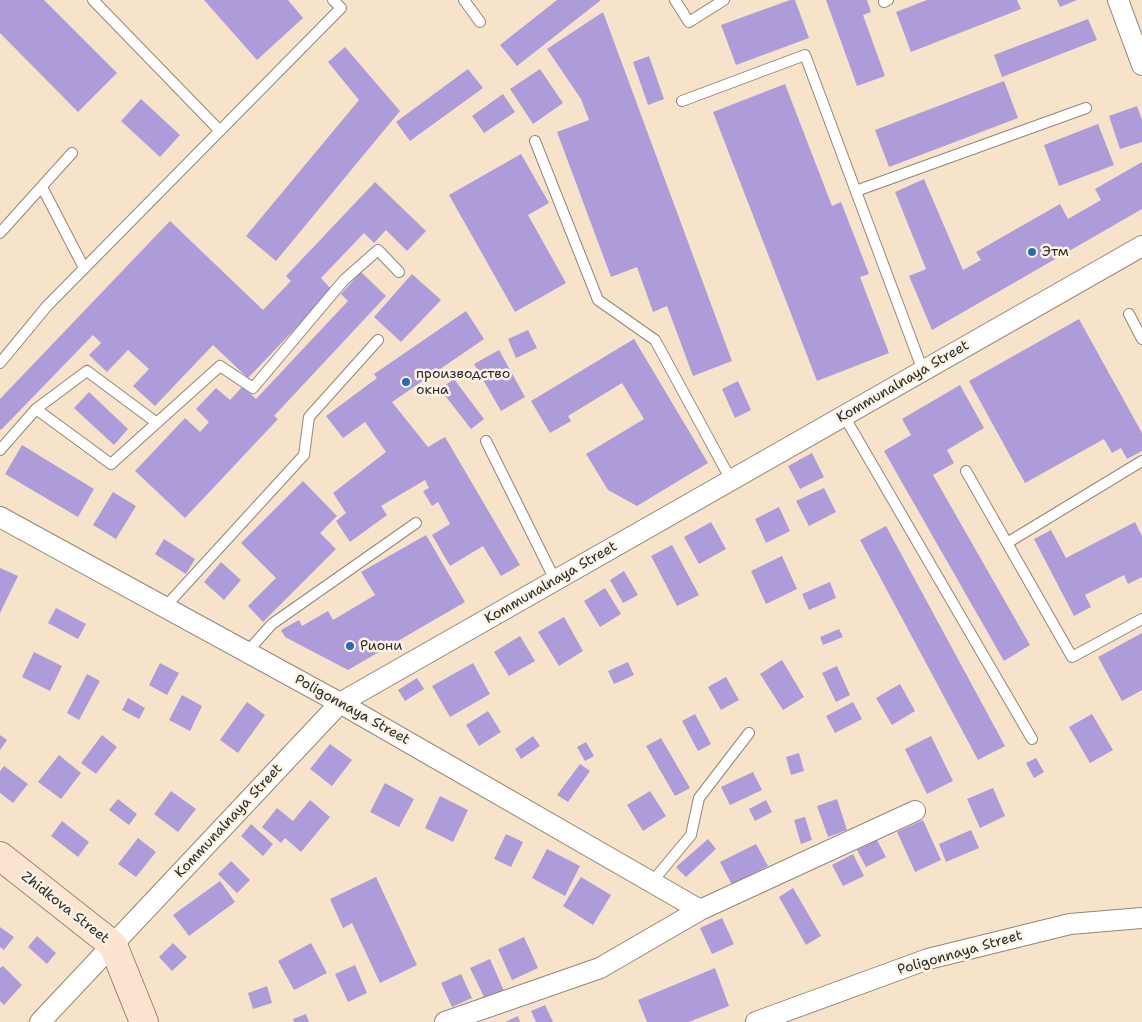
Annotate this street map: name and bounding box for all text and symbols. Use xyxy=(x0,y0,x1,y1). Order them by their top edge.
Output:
place label: Этм xyxy=(1042,244,1069,260)
marker: Этм xyxy=(1026,246,1038,258)
street label: Kommunalnaya Street xyxy=(834,337,972,427)
place label: производство окна xyxy=(416,366,510,398)
marker: производство окна xyxy=(400,376,412,388)
street label: Kommunalnaya Street xyxy=(482,538,620,628)
place label: Риони xyxy=(360,638,402,654)
marker: Риони xyxy=(344,640,356,652)
street label: Poligonnaya Street xyxy=(291,671,413,749)
street label: Kommunalnaya Street xyxy=(172,760,286,882)
street label: Zhidkova Street xyxy=(18,868,112,948)
street label: Poligonnaya Street xyxy=(896,927,1024,979)

